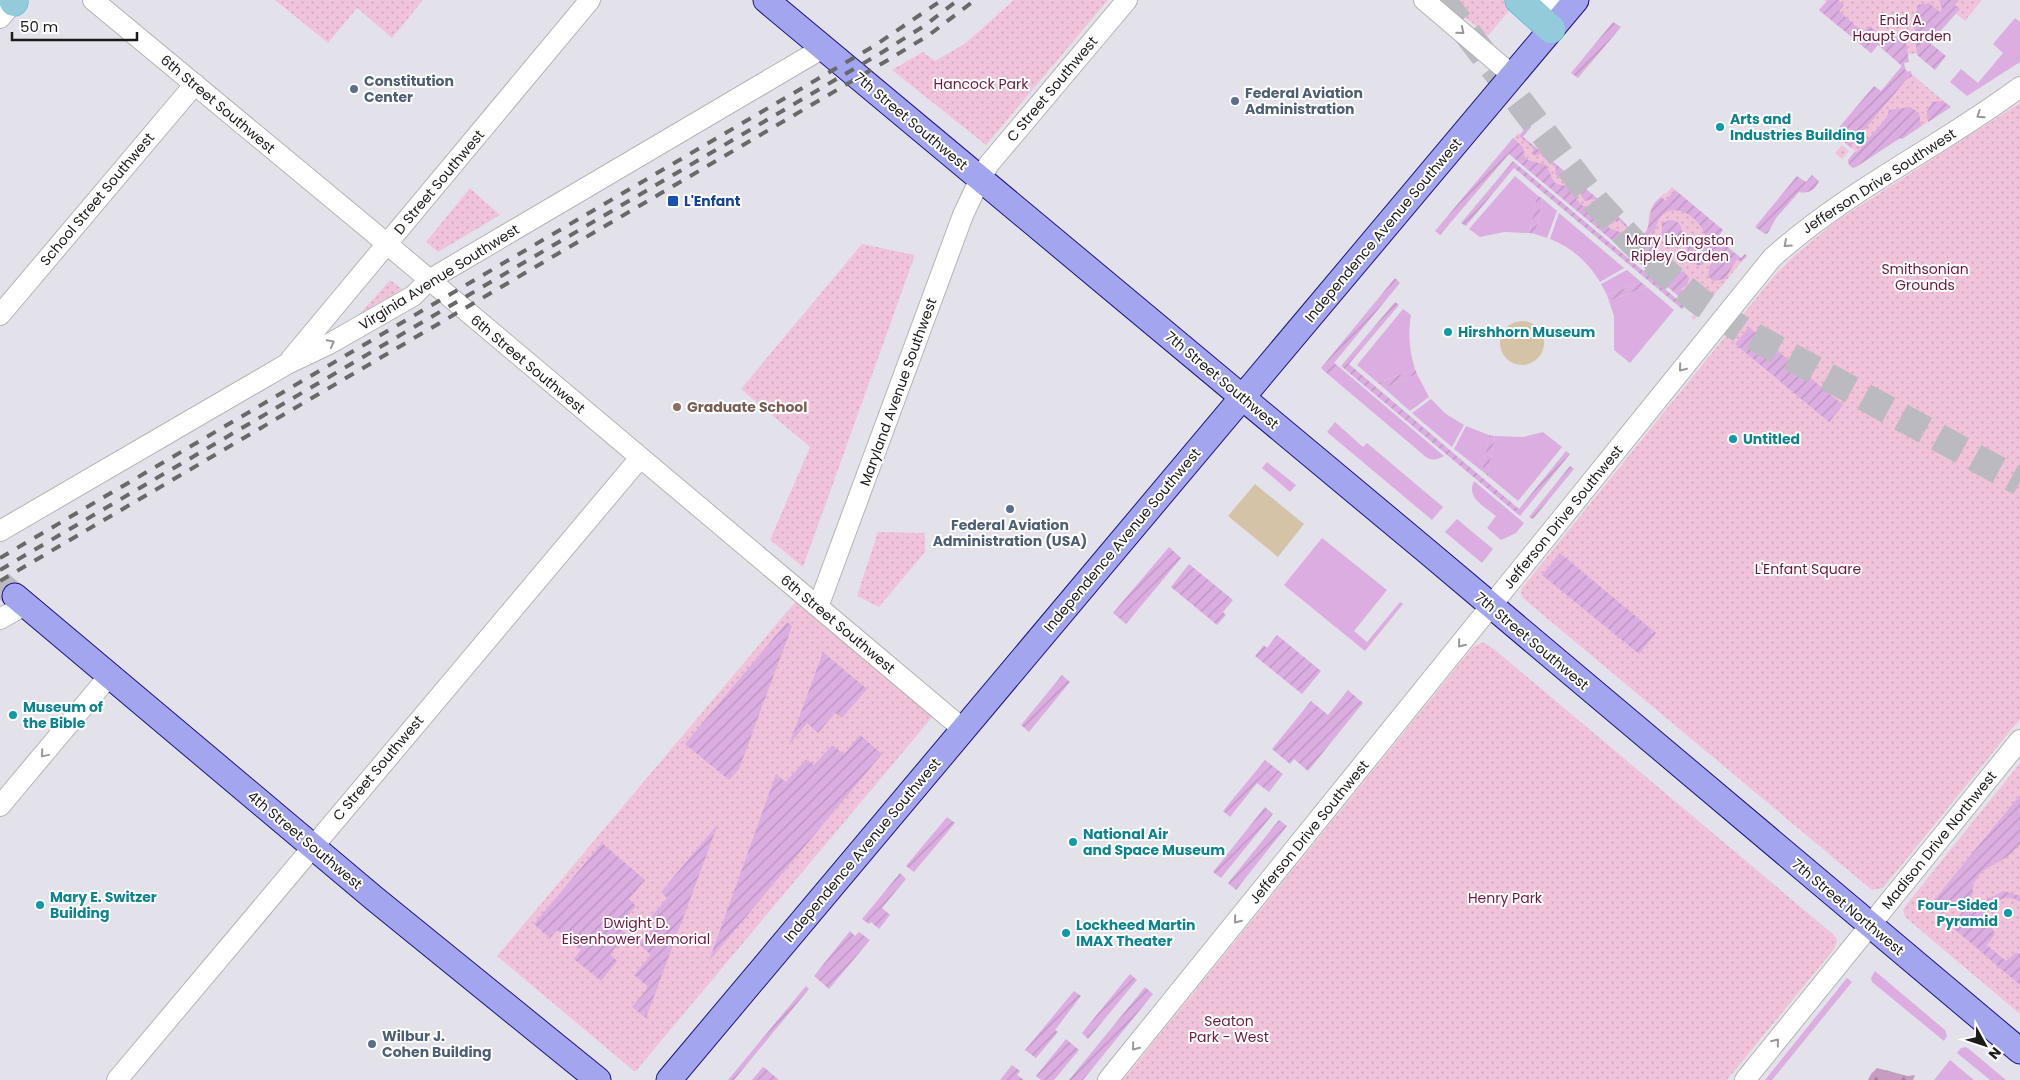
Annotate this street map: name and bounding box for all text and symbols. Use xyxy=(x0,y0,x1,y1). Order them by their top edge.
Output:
scale bar xyxy=(12,10,138,42)
park label: Enid A. Haupt Garden xyxy=(1852,10,1952,46)
text: 50 m xyxy=(20,16,58,37)
one-way arrow xyxy=(1456,26,1465,35)
street label: C Street Southwest xyxy=(1002,32,1102,146)
street label: 6th Street Southwest xyxy=(156,50,280,158)
street label: 7th Street Southwest xyxy=(850,67,972,175)
place label: Constitution Center xyxy=(364,71,454,107)
park label: Hancock Park xyxy=(933,74,1029,94)
marker: Constitution Center xyxy=(348,83,360,95)
place label: Federal Aviation Administration xyxy=(1245,83,1363,119)
marker: Federal Aviation Administration xyxy=(1229,95,1241,107)
place label: Arts and Industries Building xyxy=(1730,109,1865,145)
one-way arrow xyxy=(1976,109,1986,118)
marker: Arts and Industries Building xyxy=(1714,121,1726,133)
street label: Jefferson Drive Southwest xyxy=(1798,124,1960,238)
street label: D Street Southwest xyxy=(389,125,489,239)
street label: School Street Southwest xyxy=(35,128,159,270)
street label: Independence Avenue Southwest xyxy=(1300,134,1466,326)
place label: L'Enfant xyxy=(684,191,741,211)
marker: L'Enfant xyxy=(666,194,680,208)
street label: Virginia Avenue Southwest xyxy=(355,219,523,335)
park label: Mary Livingston Ripley Garden xyxy=(1626,230,1734,266)
one-way arrow xyxy=(1784,238,1793,247)
park label: Smithsonian Grounds xyxy=(1881,259,1969,295)
street label: Maryland Avenue Southwest xyxy=(855,295,941,489)
street label: 6th Street Southwest xyxy=(466,310,590,418)
place label: Hirshhorn Museum xyxy=(1458,322,1596,342)
street label: 7th Street Southwest xyxy=(1161,326,1283,434)
marker: Hirshhorn Museum xyxy=(1442,326,1454,338)
one-way arrow xyxy=(325,339,334,349)
one-way arrow xyxy=(1680,362,1688,371)
place label: Graduate School xyxy=(687,397,807,417)
marker: Graduate School xyxy=(671,401,683,413)
place label: Untitled xyxy=(1743,429,1800,449)
marker: Untitled xyxy=(1727,433,1739,445)
street label: Jefferson Drive Southwest xyxy=(1499,441,1627,593)
street label: Independence Avenue Southwest xyxy=(1039,444,1205,636)
marker: Federal Aviation Administration (USA) xyxy=(1004,503,1016,515)
place label: Federal Aviation Administration (USA) xyxy=(933,515,1087,551)
park label: L'Enfant Square xyxy=(1755,559,1861,579)
street label: 6th Street Southwest xyxy=(776,570,900,678)
street label: 7th Street Southwest xyxy=(1471,587,1593,695)
one-way arrow xyxy=(1457,639,1466,648)
place label: Museum of the Bible xyxy=(23,697,103,733)
marker: Museum of the Bible xyxy=(7,709,19,721)
street label: C Street Southwest xyxy=(328,711,428,825)
one-way arrow xyxy=(41,748,50,757)
street label: Independence Avenue Southwest xyxy=(779,754,945,946)
street label: Jefferson Drive Southwest xyxy=(1245,756,1373,908)
street label: Madison Drive Northwest xyxy=(1877,767,2001,913)
street label: 4th Street Southwest xyxy=(243,786,367,894)
place label: National Air and Space Museum xyxy=(1083,824,1225,860)
marker: National Air and Space Museum xyxy=(1067,836,1079,848)
street label: 7th Street Northwest xyxy=(1788,854,1908,960)
place label: Mary E. Switzer Building xyxy=(50,887,157,923)
park label: Henry Park xyxy=(1468,888,1543,908)
place label: Four-Sided Pyramid xyxy=(1918,895,1998,931)
marker: Mary E. Switzer Building xyxy=(34,899,46,911)
marker: Four-Sided Pyramid xyxy=(2002,907,2014,919)
park label: Dwight D. Eisenhower Memorial xyxy=(562,913,710,949)
place label: Lockheed Martin IMAX Theater xyxy=(1076,915,1195,951)
one-way arrow xyxy=(1234,915,1243,924)
marker: Lockheed Martin IMAX Theater xyxy=(1060,927,1072,939)
park label: Seaton Park - West xyxy=(1189,1011,1269,1047)
north arrow xyxy=(1960,1020,2010,1070)
place label: Wilbur J. Cohen Building xyxy=(382,1026,492,1062)
marker: Wilbur J. Cohen Building xyxy=(366,1038,378,1050)
one-way arrow xyxy=(1770,1039,1778,1048)
one-way arrow xyxy=(1131,1041,1140,1050)
text: N xyxy=(1984,1043,2006,1064)

